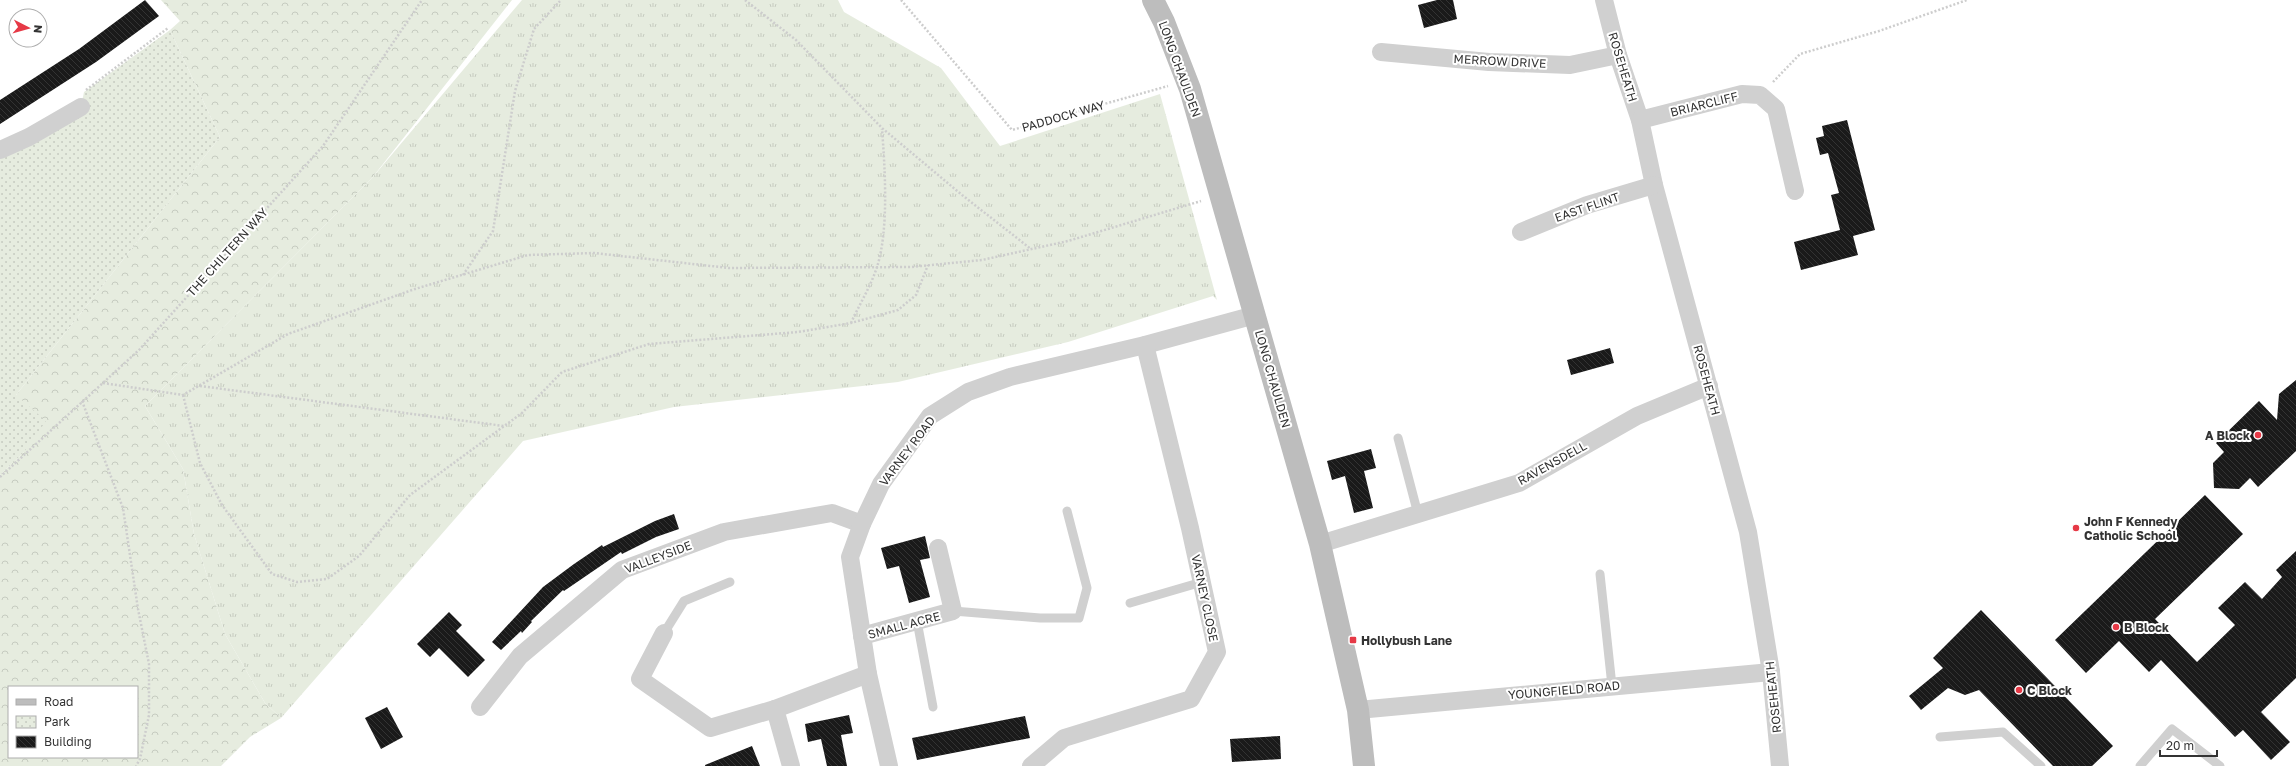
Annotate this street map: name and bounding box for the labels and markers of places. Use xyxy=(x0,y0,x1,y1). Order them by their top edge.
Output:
place label: A Block xyxy=(2205,428,2250,443)
marker: A Block xyxy=(2253,430,2263,440)
place label: John F Kennedy Catholic School xyxy=(2084,514,2178,543)
marker: John F Kennedy Catholic School xyxy=(2071,523,2081,533)
place label: B Block xyxy=(2124,620,2169,635)
marker: B Block xyxy=(2111,622,2121,632)
place label: Hollybush Lane xyxy=(1361,633,1452,648)
marker: Hollybush Lane xyxy=(1348,635,1358,645)
place label: C Block xyxy=(2027,683,2072,698)
marker: C Block xyxy=(2014,685,2024,695)

